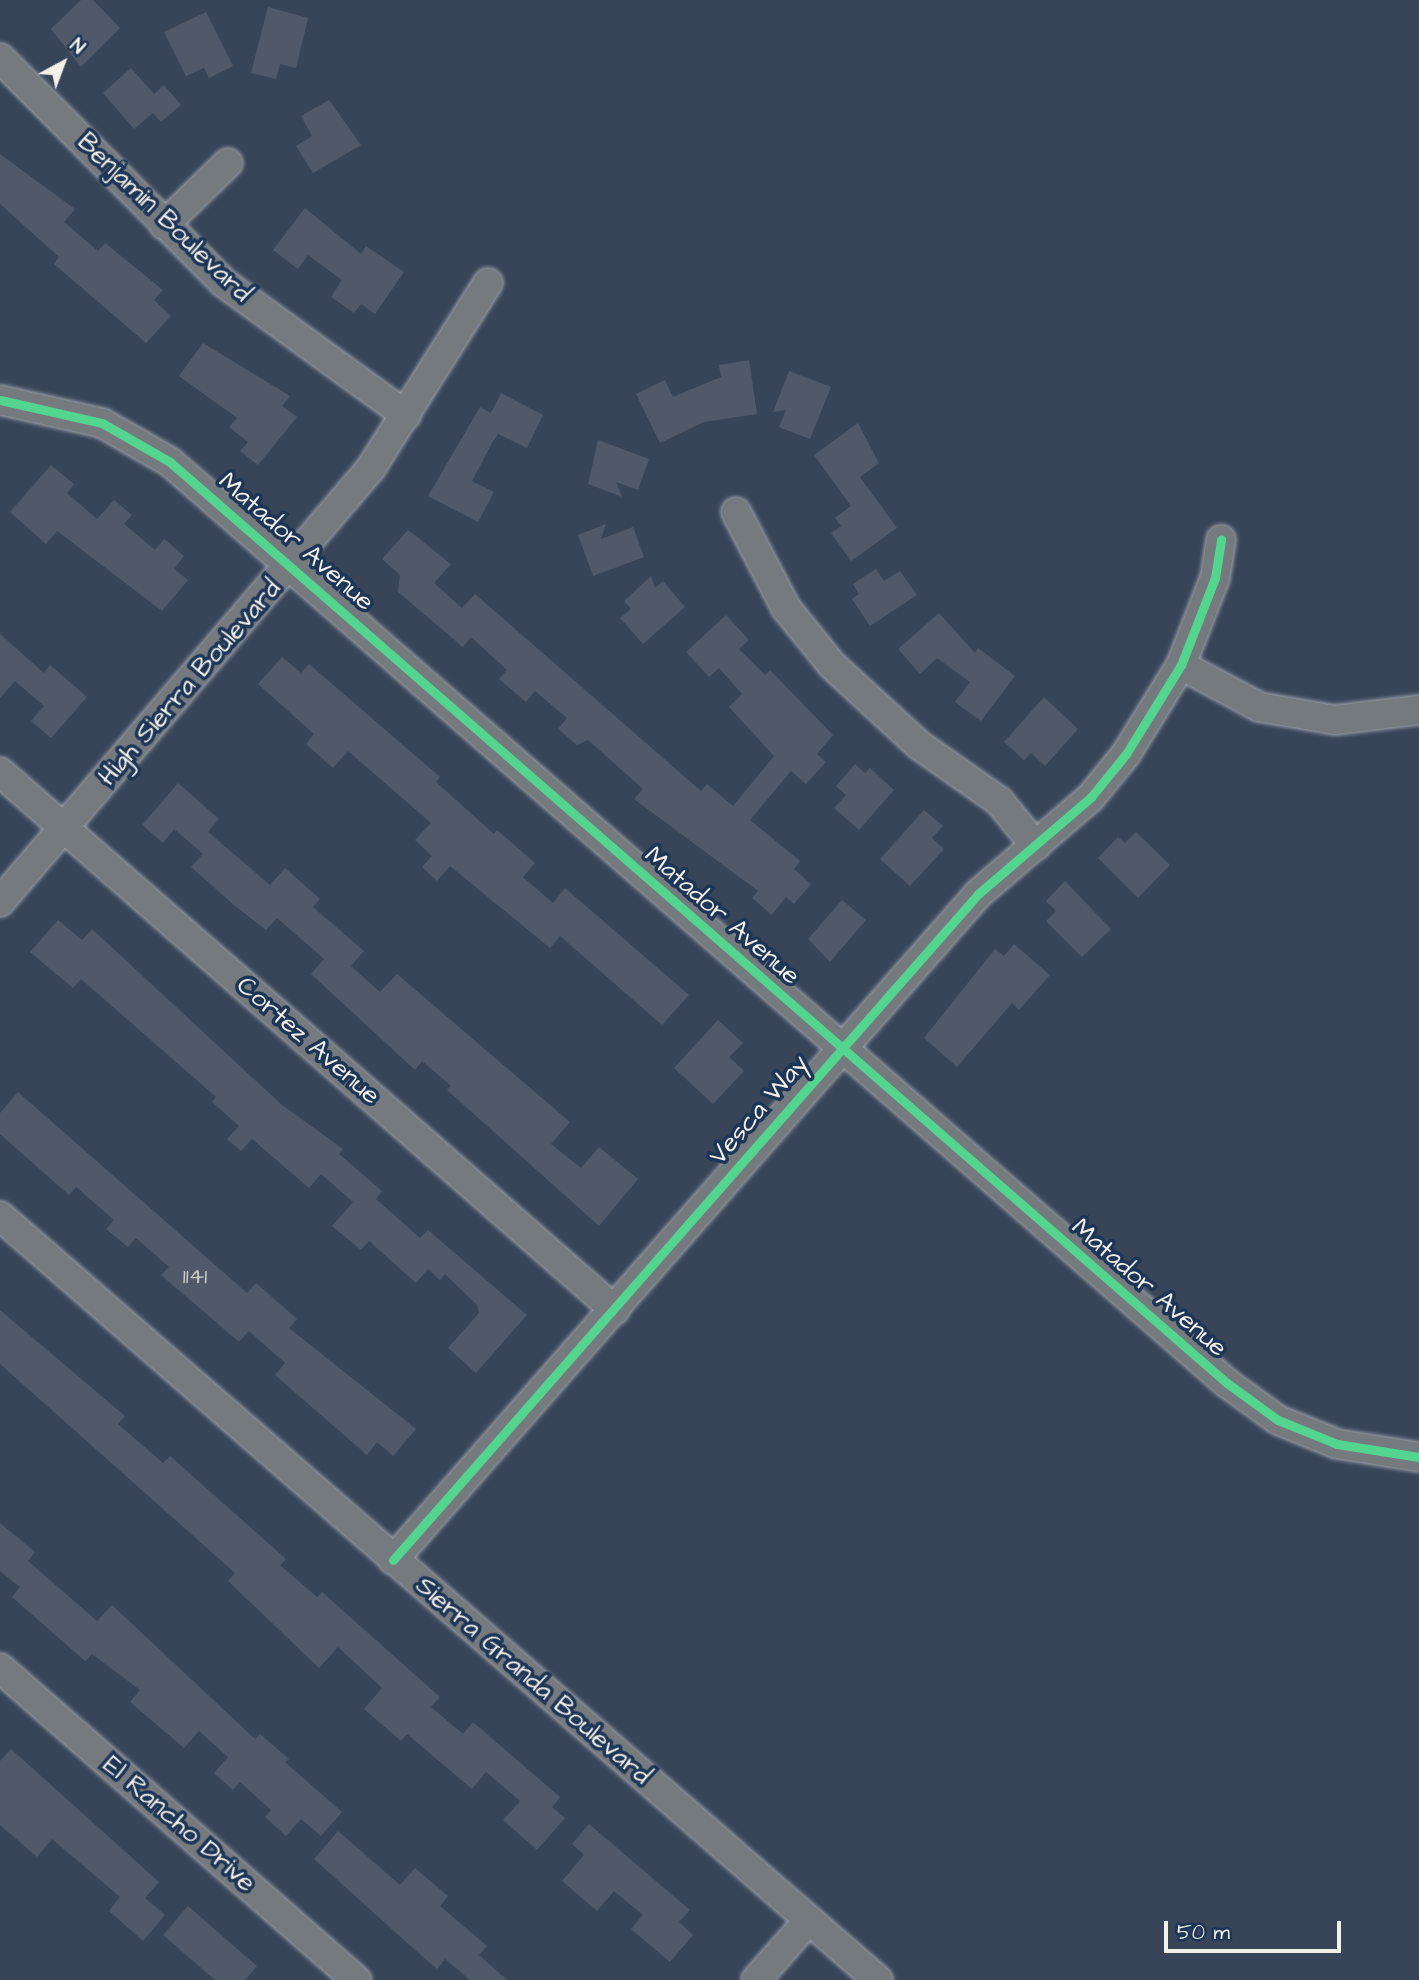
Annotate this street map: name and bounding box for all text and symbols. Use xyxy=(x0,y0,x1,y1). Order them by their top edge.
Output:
north arrow xyxy=(28,28,98,98)
text: N xyxy=(64,33,90,61)
street label: Benjamin Boulevard xyxy=(70,127,258,309)
street label: Matador Avenue xyxy=(212,466,380,618)
street label: High Sierra Boulevard xyxy=(92,574,288,792)
street label: Matador Avenue xyxy=(638,840,806,992)
street label: Cortez Avenue xyxy=(230,970,386,1112)
street label: Vesca Way xyxy=(703,1049,815,1171)
street label: Matador Avenue xyxy=(1065,1212,1233,1364)
house number: 1141 xyxy=(183,1262,207,1290)
street label: Sierra Granda Boulevard xyxy=(409,1570,657,1792)
street label: El Rancho Drive xyxy=(96,1749,262,1899)
scale bar xyxy=(1167,1906,1344,1950)
text: 50 m xyxy=(1177,1918,1230,1947)

